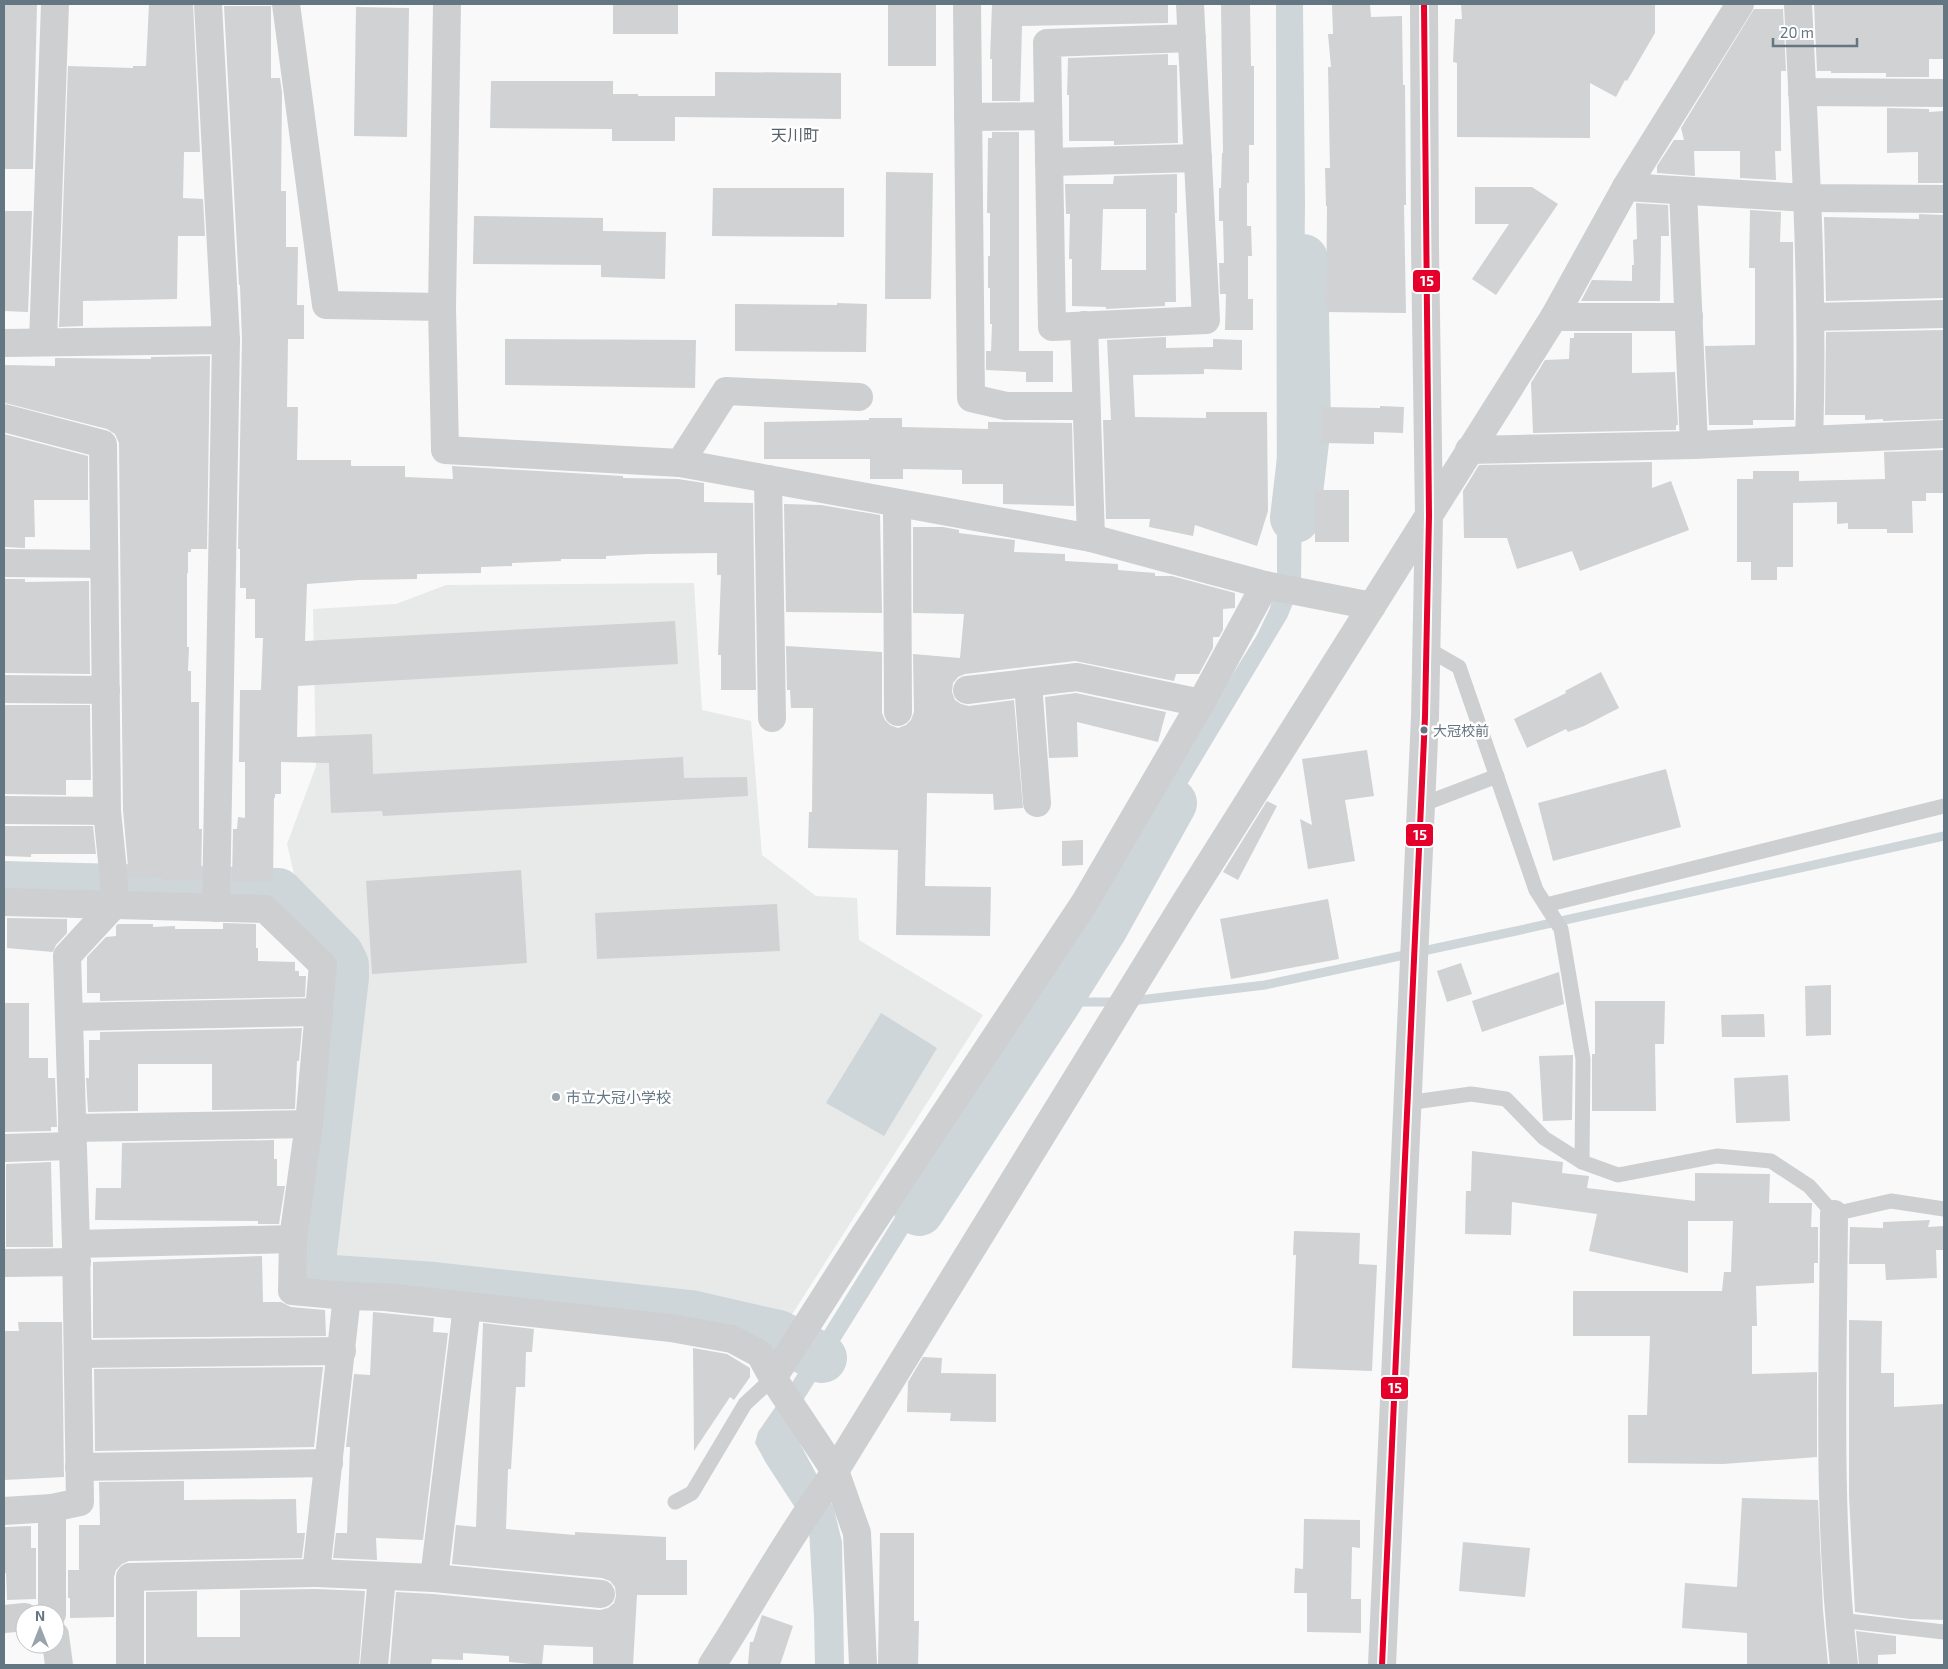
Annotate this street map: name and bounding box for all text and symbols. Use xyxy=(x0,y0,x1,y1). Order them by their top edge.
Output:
scale bar xyxy=(1773,15,1857,47)
text: 20 m xyxy=(1780,23,1814,41)
district label: 天川町 xyxy=(771,125,819,144)
line badge: 15 xyxy=(1412,269,1441,293)
text: 15 xyxy=(1420,272,1434,289)
place label: 大冠校前 xyxy=(1433,722,1489,739)
marker: 大冠校前 xyxy=(1419,725,1429,735)
line badge: 15 xyxy=(1405,823,1434,847)
text: 15 xyxy=(1413,826,1427,843)
place label: 市立大冠小学校 xyxy=(566,1088,671,1106)
marker: 市立大冠小学校 xyxy=(550,1091,562,1103)
line badge: 15 xyxy=(1380,1376,1409,1400)
text: 15 xyxy=(1388,1379,1402,1396)
north arrow xyxy=(15,1604,65,1654)
text: N xyxy=(35,1607,45,1624)

